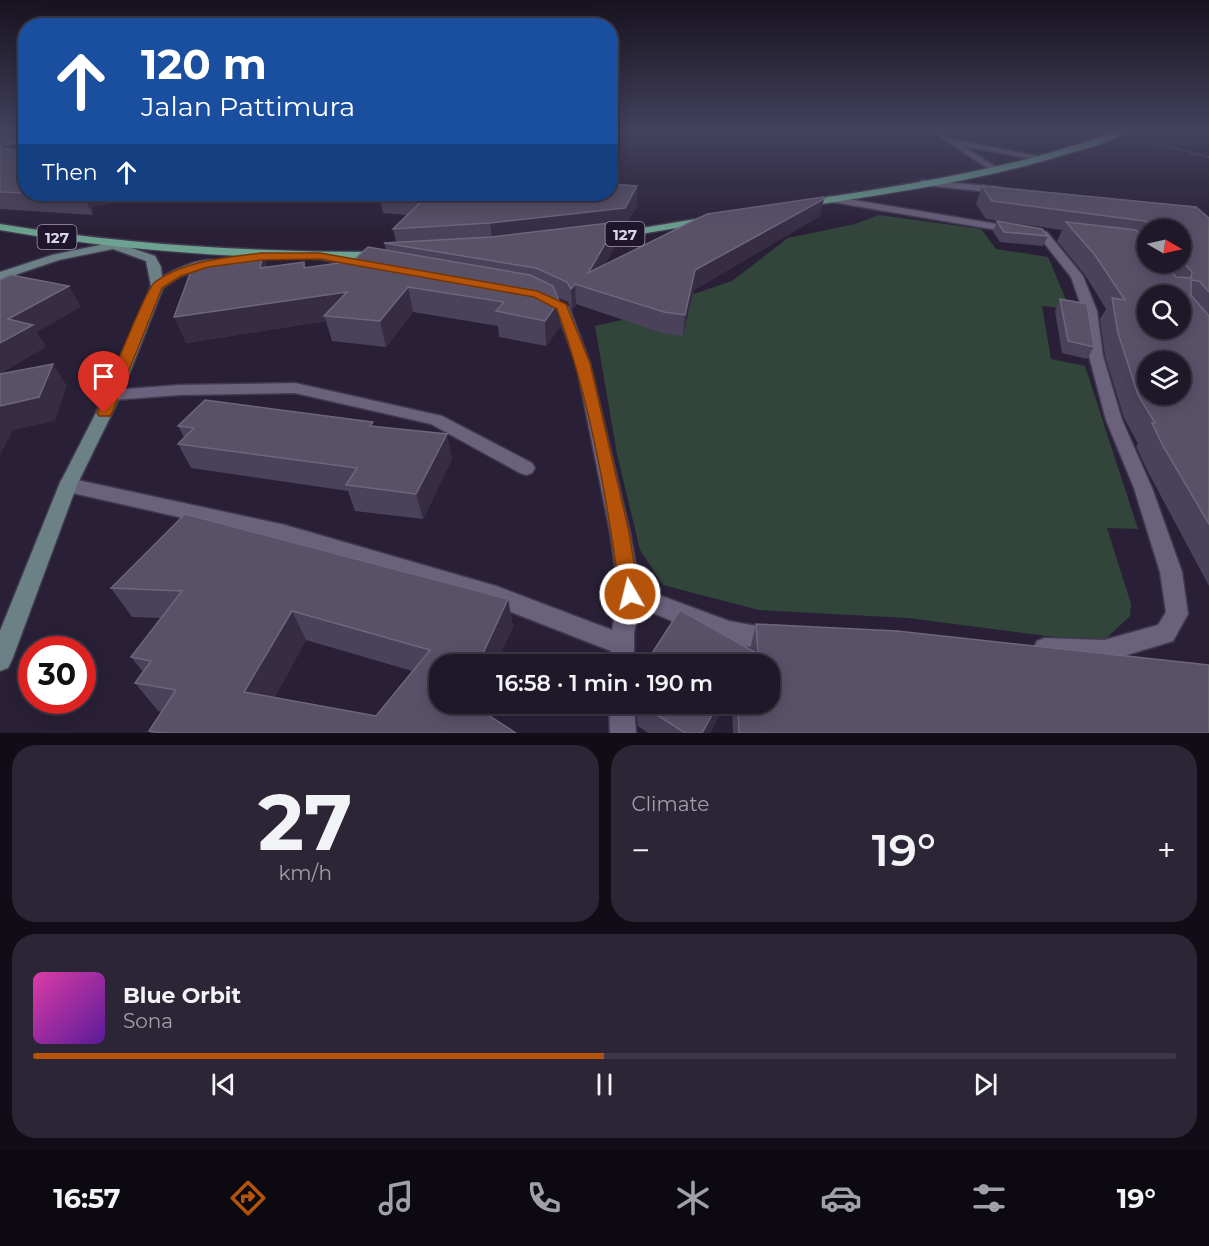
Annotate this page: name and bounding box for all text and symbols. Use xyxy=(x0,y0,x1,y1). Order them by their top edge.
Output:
text: 120 m xyxy=(141,38,267,90)
icon: ahead xyxy=(42,42,120,120)
text: Jalan Pattimura xyxy=(141,90,355,123)
icon: ahead xyxy=(110,156,143,189)
text: Then xyxy=(42,159,98,186)
north arrow xyxy=(1137,219,1191,273)
map controls xyxy=(1137,219,1191,405)
road number: 127 xyxy=(606,222,644,246)
road number: 127 xyxy=(38,225,76,249)
button: search xyxy=(1137,285,1191,339)
pin xyxy=(78,351,129,413)
button: layers xyxy=(1137,351,1191,405)
icon: arrive xyxy=(87,360,120,393)
position arrow xyxy=(598,562,662,626)
speed limit sign: 30 xyxy=(18,636,96,714)
text: 16:58 · 1 min · 190 m xyxy=(496,670,713,697)
text: 27 xyxy=(258,774,352,870)
text: Climate xyxy=(632,792,709,816)
text: 19° xyxy=(872,822,936,877)
text: − xyxy=(632,830,650,870)
text: + xyxy=(1157,830,1176,870)
text: km/h xyxy=(279,861,332,885)
text: Blue Orbit xyxy=(123,982,241,1009)
text: Sona xyxy=(123,1009,173,1033)
icon: previous xyxy=(207,1068,240,1101)
icon: pause xyxy=(588,1068,621,1101)
icon: next xyxy=(969,1068,1002,1101)
icon: directions xyxy=(227,1177,269,1219)
icon: music xyxy=(375,1177,417,1219)
icon: phone xyxy=(523,1177,565,1219)
icon: climate xyxy=(672,1177,714,1219)
icon: car xyxy=(820,1177,862,1219)
icon: filters xyxy=(968,1177,1010,1219)
text: 16:57 xyxy=(53,1182,121,1215)
text: 19° xyxy=(1117,1182,1156,1215)

